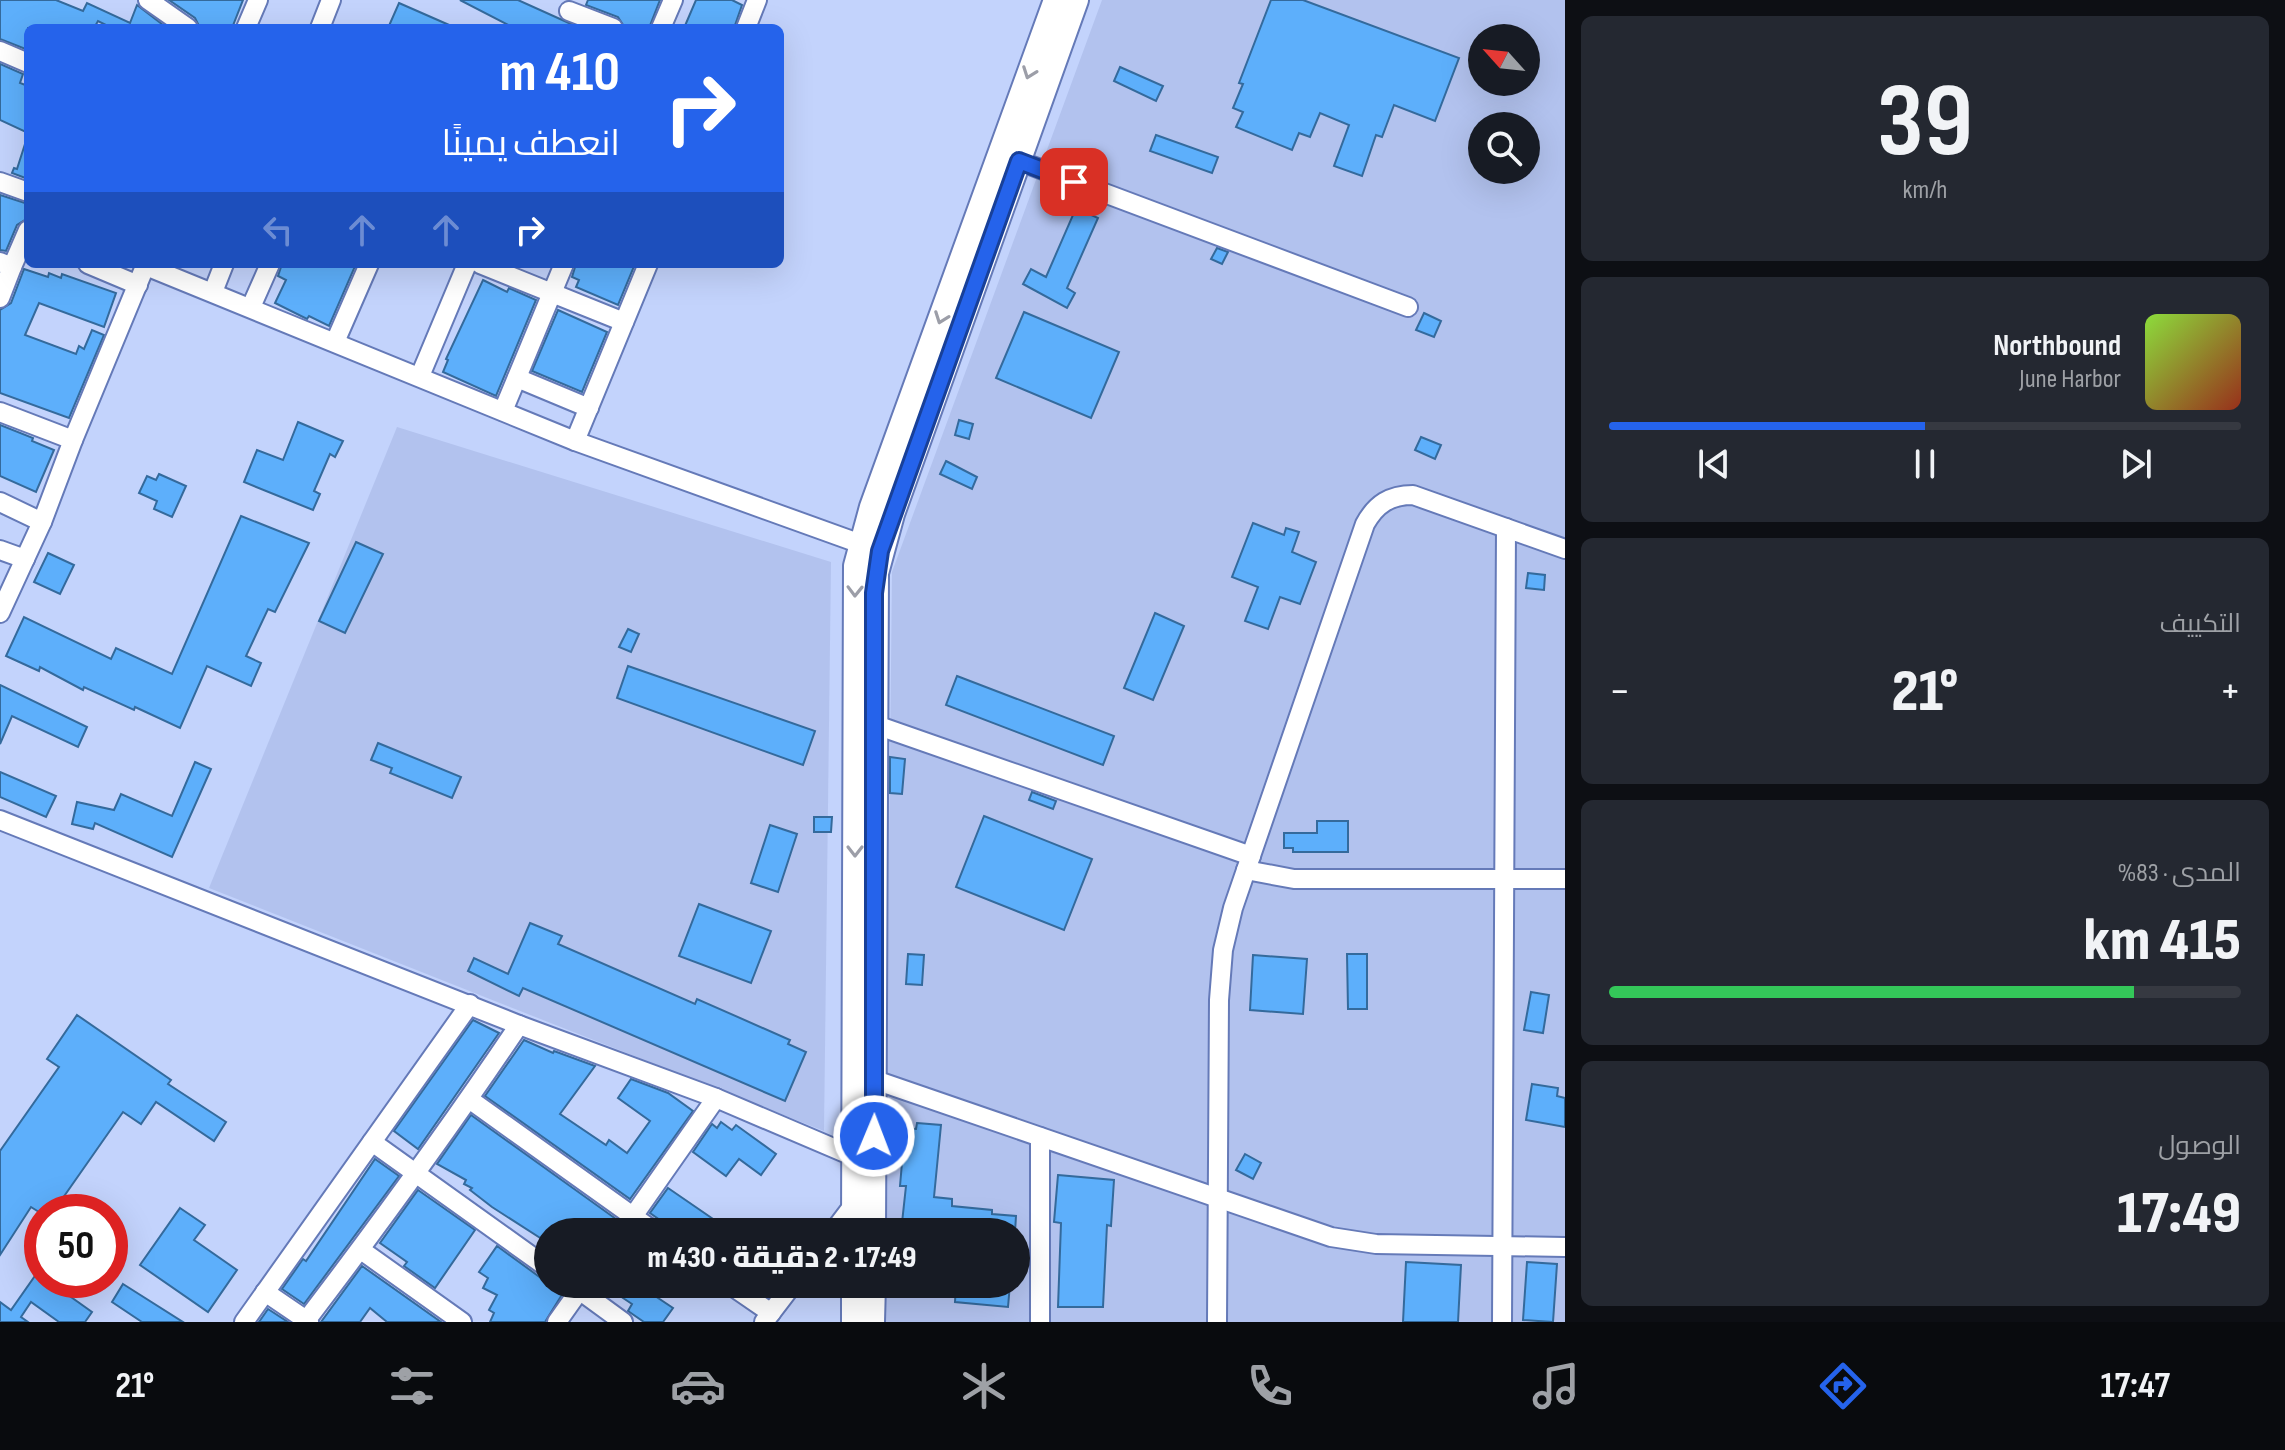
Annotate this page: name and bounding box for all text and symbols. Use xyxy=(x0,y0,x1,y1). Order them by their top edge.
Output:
north arrow xyxy=(1468,24,1540,96)
map controls xyxy=(1468,24,1540,184)
text: 410 m xyxy=(499,40,620,107)
icon: right xyxy=(648,56,752,160)
text: 39 xyxy=(1877,60,1973,185)
one-way arrow xyxy=(1023,66,1039,80)
button: search xyxy=(1468,112,1540,184)
text: انعطف يمينًا xyxy=(441,123,620,166)
pin xyxy=(1040,148,1108,216)
icon: arrive xyxy=(1052,160,1096,204)
text: km/h xyxy=(1903,175,1947,206)
icon: left xyxy=(256,208,300,252)
icon: ahead xyxy=(340,208,384,252)
icon: ahead xyxy=(424,208,468,252)
icon: right xyxy=(508,208,552,252)
one-way arrow xyxy=(934,310,951,324)
text: Northbound xyxy=(1993,328,2121,364)
text: June Harbor xyxy=(2019,364,2121,395)
icon: previous xyxy=(1692,442,1736,486)
icon: pause xyxy=(1903,442,1947,486)
icon: next xyxy=(2114,442,2158,486)
one-way arrow xyxy=(846,585,864,598)
text: التكييف xyxy=(2159,609,2241,640)
text: 21° xyxy=(1892,656,1958,728)
text: − xyxy=(1609,665,1631,718)
text: + xyxy=(2219,665,2241,718)
one-way arrow xyxy=(846,845,864,858)
text: المدى · 83% xyxy=(2118,858,2241,889)
text: 415 km xyxy=(2084,905,2241,977)
position arrow xyxy=(832,1094,916,1178)
text: الوصول xyxy=(2158,1131,2241,1162)
text: 17:49 xyxy=(2117,1178,2241,1250)
speed limit sign: 50 xyxy=(24,1194,128,1298)
text: 17:49 · 2 دقيقة · 430 m xyxy=(647,1240,917,1276)
icon: filters xyxy=(384,1358,440,1414)
icon: car xyxy=(670,1358,726,1414)
icon: climate xyxy=(956,1358,1012,1414)
icon: phone xyxy=(1242,1358,1298,1414)
icon: music xyxy=(1528,1358,1584,1414)
icon: directions xyxy=(1815,1358,1871,1414)
text: 21° xyxy=(115,1365,154,1408)
text: 17:47 xyxy=(2101,1365,2170,1408)

